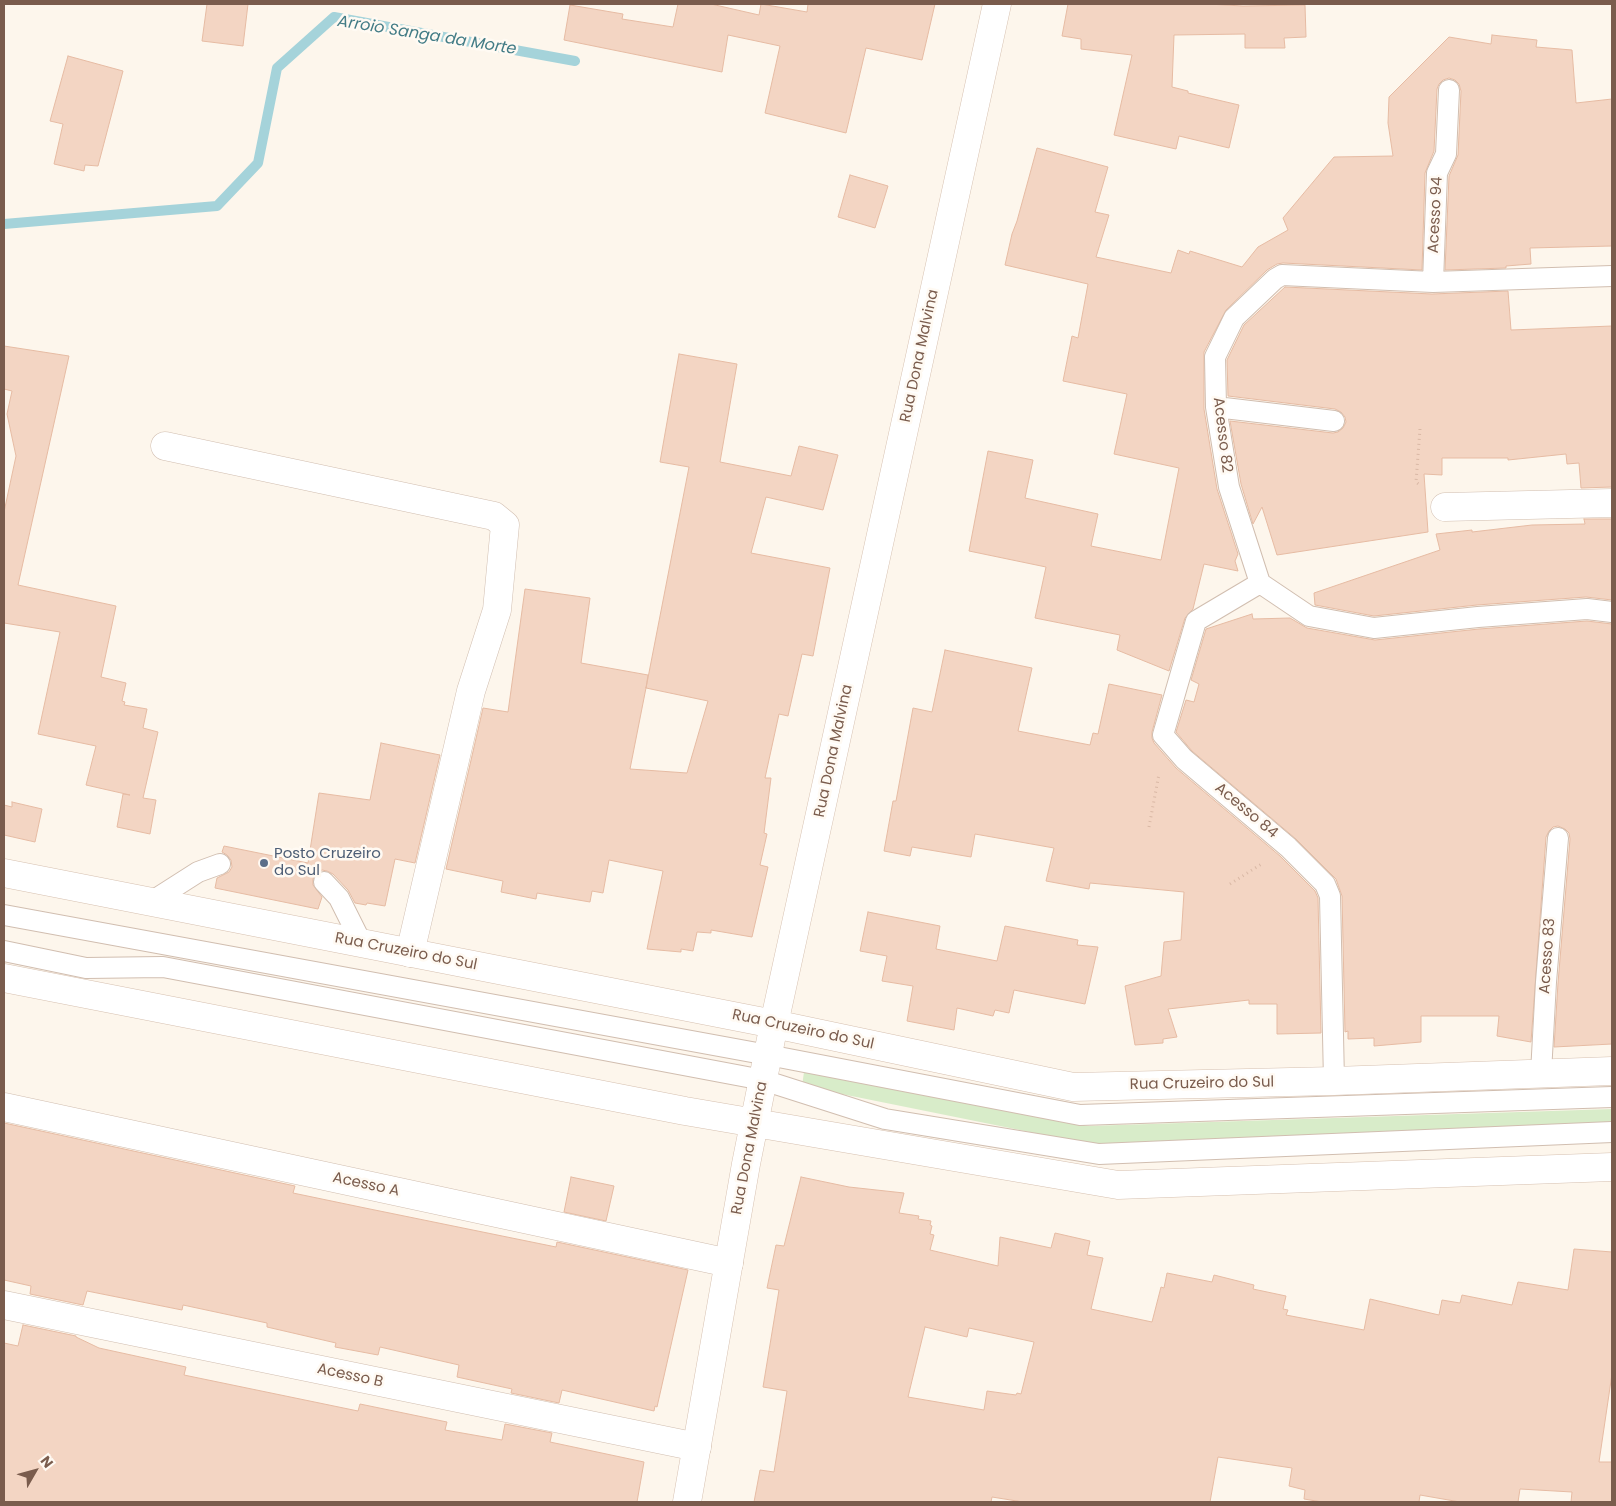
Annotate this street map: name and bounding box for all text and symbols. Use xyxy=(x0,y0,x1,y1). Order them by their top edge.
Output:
water label: Arroio Sanga da Morte xyxy=(336,12,518,60)
street label: Acesso 94 xyxy=(1425,176,1447,254)
street label: Rua Dona Malvina xyxy=(897,288,943,424)
street label: Acesso 82 xyxy=(1208,396,1236,474)
street label: Rua Dona Malvina xyxy=(811,683,857,819)
street label: Acesso 84 xyxy=(1211,779,1281,843)
place label: Posto Cruzeiro do Sul xyxy=(274,845,381,880)
marker: Posto Cruzeiro do Sul xyxy=(258,857,270,869)
street label: Acesso 83 xyxy=(1536,917,1560,995)
street label: Rua Cruzeiro do Sul xyxy=(333,929,479,975)
street label: Rua Cruzeiro do Sul xyxy=(730,1006,876,1054)
street label: Rua Cruzeiro do Sul xyxy=(1130,1074,1274,1094)
street label: Rua Dona Malvina xyxy=(728,1080,772,1216)
street label: Acesso A xyxy=(331,1169,401,1201)
street label: Acesso B xyxy=(315,1360,385,1392)
north arrow xyxy=(10,1446,60,1496)
text: N xyxy=(36,1451,58,1472)

